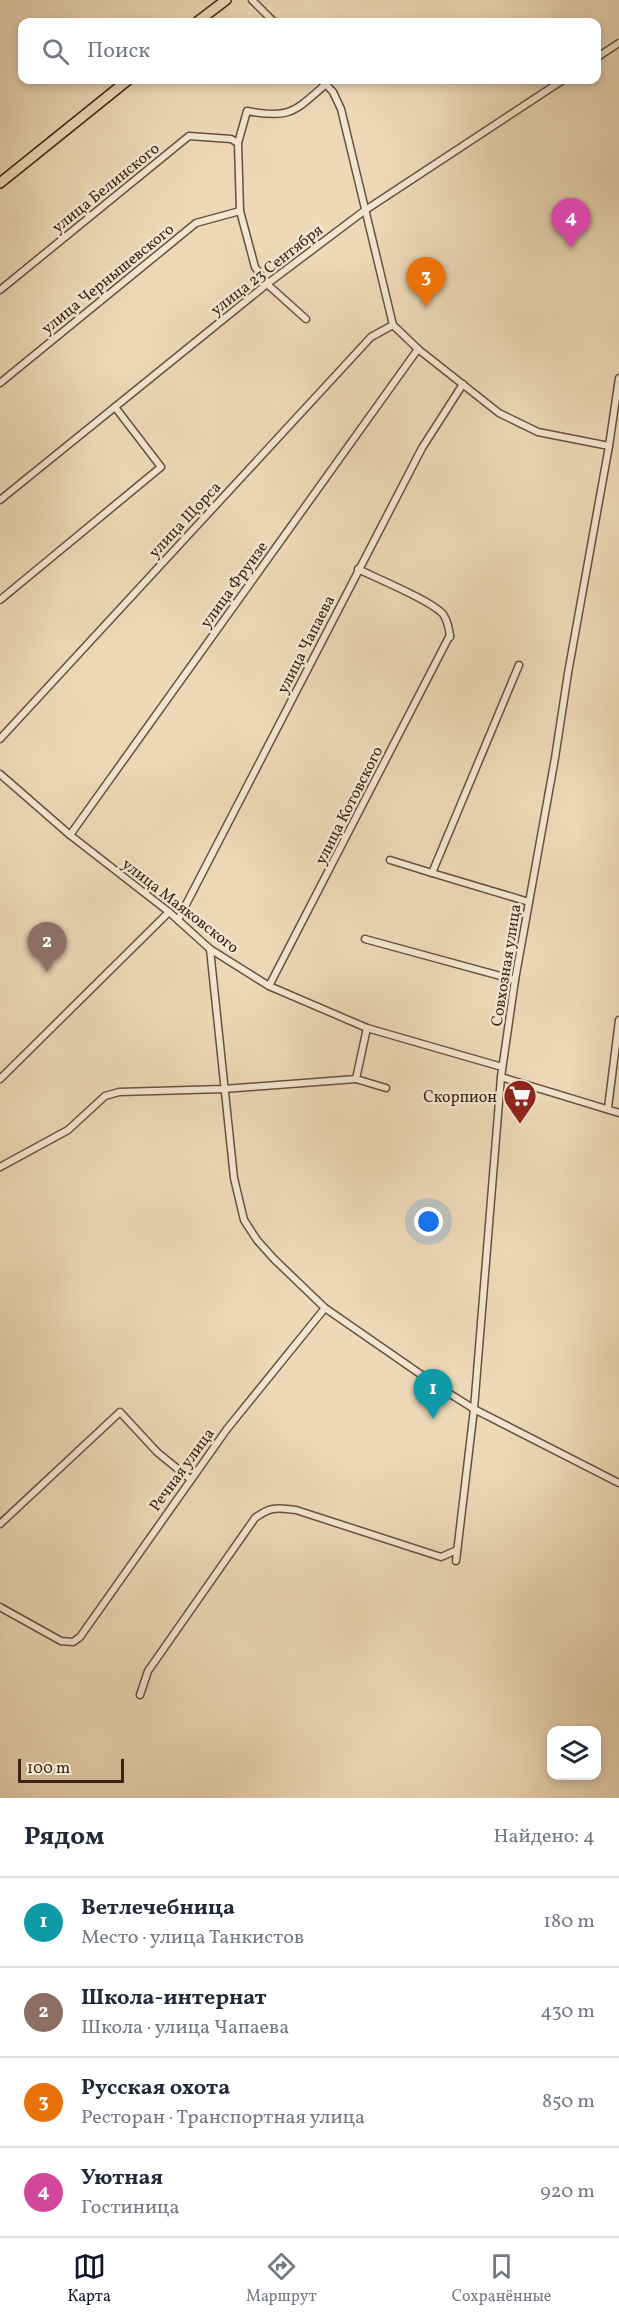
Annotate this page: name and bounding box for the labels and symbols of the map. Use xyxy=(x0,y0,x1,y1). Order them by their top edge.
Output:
street label: улица Белинского xyxy=(48,138,165,239)
pin: 4 xyxy=(552,198,590,248)
street label: улица Чернышевского xyxy=(37,219,179,340)
street label: улица 23 Сентября xyxy=(206,220,328,321)
pin: 3 xyxy=(406,258,446,307)
street label: улица Щорса xyxy=(144,477,227,564)
street label: улица Фрунзе xyxy=(196,537,274,633)
street label: улица Чапаева xyxy=(273,592,341,698)
street label: улица Котовского xyxy=(310,743,389,869)
street label: улица Маяковского xyxy=(117,854,243,959)
street label: Совхозная улица xyxy=(486,903,528,1028)
pin: 2 xyxy=(28,922,66,972)
supermarket icon: Скорпион xyxy=(502,1078,538,1125)
place label: Скорпион xyxy=(423,1087,497,1109)
your location xyxy=(414,1207,443,1236)
pin: 1 xyxy=(414,1370,452,1419)
street label: Речная улица xyxy=(145,1424,220,1516)
scale bar xyxy=(18,1756,124,1784)

